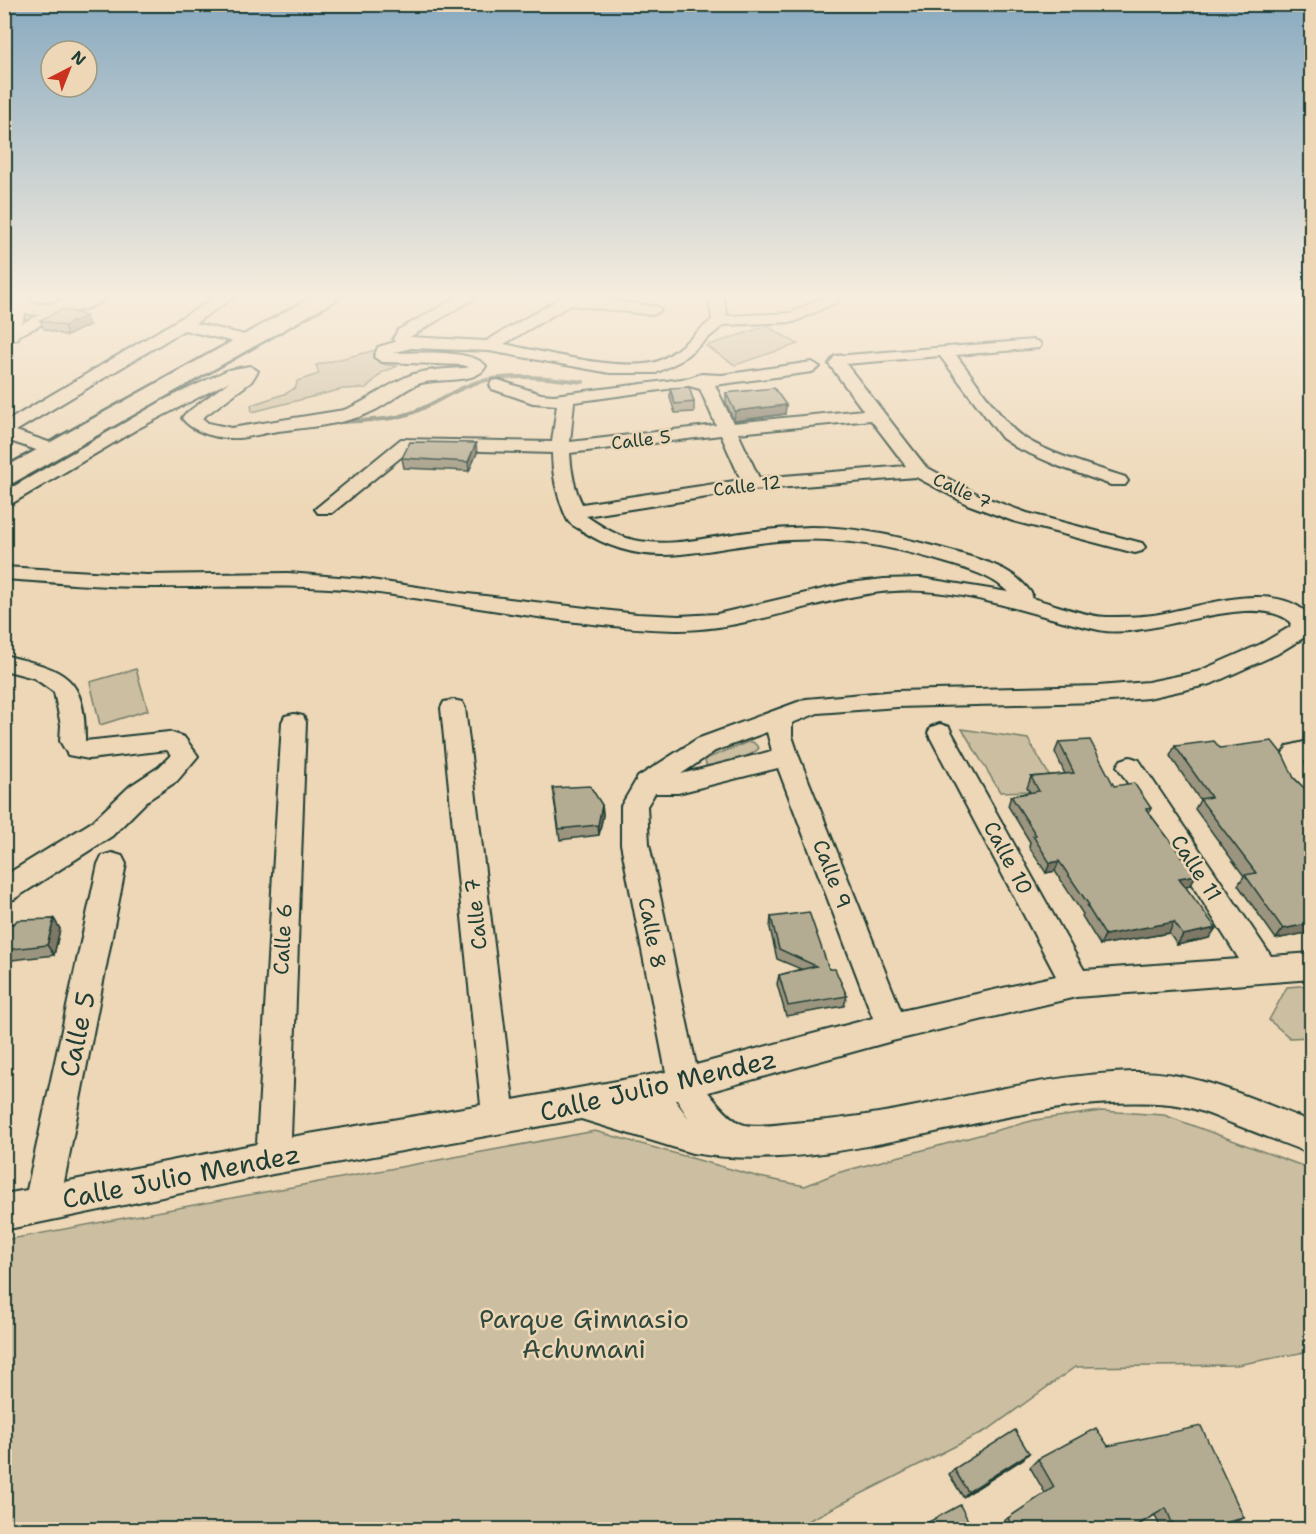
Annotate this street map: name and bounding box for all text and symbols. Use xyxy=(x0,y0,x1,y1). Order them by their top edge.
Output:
north arrow xyxy=(39,39,99,99)
text: N xyxy=(67,46,90,70)
street label: Calle 5 xyxy=(610,424,672,456)
street label: Calle 7 xyxy=(929,467,995,515)
street label: Calle 12 xyxy=(712,470,782,502)
street label: Calle 10 xyxy=(977,816,1039,900)
street label: Calle 11 xyxy=(1164,829,1228,907)
street label: Calle 9 xyxy=(806,835,858,913)
street label: Calle 7 xyxy=(458,877,494,951)
street label: Calle 8 xyxy=(631,895,673,971)
street label: Calle 6 xyxy=(267,902,299,976)
street label: Calle 5 xyxy=(51,988,103,1080)
street label: Calle Julio Mendez xyxy=(536,1041,780,1129)
street label: Calle Julio Mendez xyxy=(59,1136,303,1216)
park label: Parque Gimnasio Achumani xyxy=(479,1301,689,1366)

